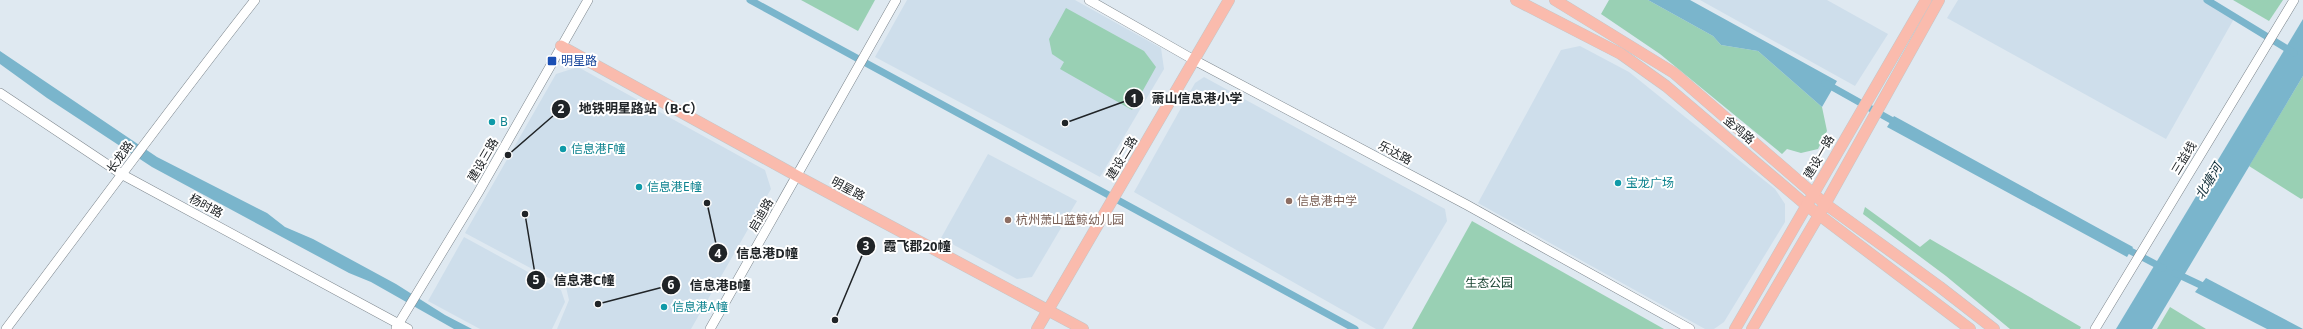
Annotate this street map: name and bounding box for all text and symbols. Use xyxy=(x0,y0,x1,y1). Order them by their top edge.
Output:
place label: 明星路 xyxy=(561,52,597,69)
marker: 明星路 xyxy=(546,55,558,67)
callout: 萧山信息港小学 xyxy=(1124,86,1251,111)
text: 萧山信息港小学 xyxy=(1151,89,1243,107)
text: 1 xyxy=(1131,90,1137,107)
callout: 地铁明星路站（B·C） xyxy=(551,96,711,121)
text: 地铁明星路站（B·C） xyxy=(579,99,703,117)
text: 2 xyxy=(558,100,565,117)
street label: 金鸡路 xyxy=(1720,112,1759,148)
place label: B xyxy=(500,113,508,130)
marker: B xyxy=(487,117,497,127)
street label: 建设一路 xyxy=(1799,132,1838,182)
street label: 建设二路 xyxy=(1102,133,1141,183)
street label: 建设三路 xyxy=(463,135,502,185)
street label: 长龙路 xyxy=(102,137,137,176)
street label: 乐达路 xyxy=(1375,137,1415,169)
street label: 三益线 xyxy=(2167,138,2200,178)
place label: 信息港F幢 xyxy=(571,140,625,157)
marker: 信息港F幢 xyxy=(558,144,568,154)
water label: 北塘河 xyxy=(2190,157,2227,202)
street label: 明星路 xyxy=(828,173,868,205)
place label: 宝龙广场 xyxy=(1626,174,1674,191)
place label: 信息港E幢 xyxy=(647,178,702,195)
marker: 宝龙广场 xyxy=(1613,178,1623,188)
marker: 信息港E幢 xyxy=(634,182,644,192)
street label: 杨时路 xyxy=(186,190,226,222)
place label: 信息港中学 xyxy=(1297,192,1357,209)
street label: 启迪路 xyxy=(744,195,777,235)
marker: 信息港中学 xyxy=(1284,196,1294,206)
place label: 杭州萧山蓝鲸幼儿园 xyxy=(1016,211,1124,228)
marker: 杭州萧山蓝鲸幼儿园 xyxy=(1003,215,1013,225)
callout: 霞飞郡20幢 xyxy=(856,234,959,259)
text: 3 xyxy=(863,237,870,254)
text: 霞飞郡20幢 xyxy=(884,237,950,255)
callout: 信息港D幢 xyxy=(708,241,805,266)
text: 信息港D幢 xyxy=(736,244,798,262)
text: 4 xyxy=(715,245,722,262)
callout: 信息港C幢 xyxy=(526,268,622,293)
text: 5 xyxy=(533,271,540,288)
text: 信息港C幢 xyxy=(554,271,614,289)
callout: 信息港B幢 xyxy=(661,273,758,298)
park label: 生态公园 xyxy=(1465,274,1513,291)
text: 6 xyxy=(668,276,675,293)
text: 信息港B幢 xyxy=(690,276,750,294)
place label: 信息港A幢 xyxy=(672,298,728,315)
marker: 信息港A幢 xyxy=(659,302,669,312)

